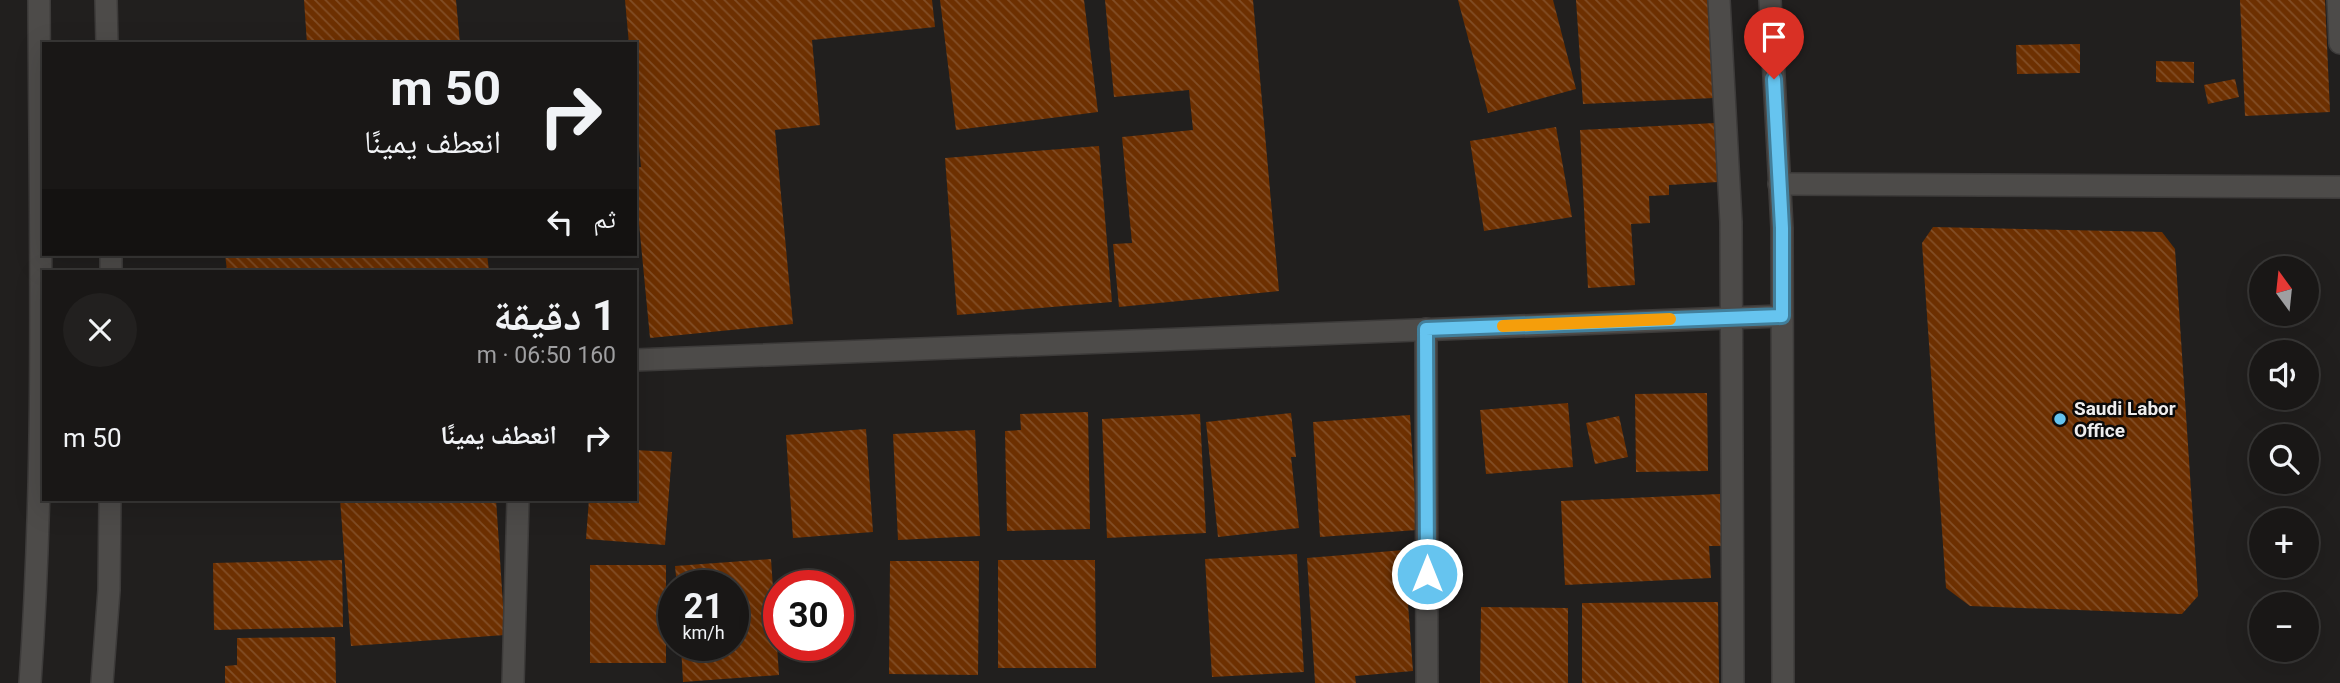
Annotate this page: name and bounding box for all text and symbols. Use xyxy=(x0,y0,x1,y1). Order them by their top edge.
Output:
pin xyxy=(1744,7,1804,79)
icon: arrive xyxy=(1755,18,1793,56)
text: 50 m xyxy=(390,60,501,117)
icon: right xyxy=(525,70,616,161)
text: انعطف يمينًا xyxy=(364,123,501,161)
icon: left xyxy=(541,203,579,241)
text: ثم xyxy=(593,204,616,234)
north arrow xyxy=(2249,256,2319,326)
map controls xyxy=(2249,256,2319,662)
text: 1 دقيقة xyxy=(493,291,616,340)
button: close xyxy=(63,293,137,367)
button: sound xyxy=(2249,340,2319,410)
text: 160 m · 06:50 xyxy=(477,342,616,369)
place label: Saudi Labor Office xyxy=(2074,397,2176,442)
marker: Saudi Labor Office xyxy=(2052,411,2068,427)
icon: right xyxy=(578,419,616,457)
text: انعطف يمينًا xyxy=(440,420,557,450)
text: 50 m xyxy=(63,423,122,453)
button: search xyxy=(2249,424,2319,494)
button: + xyxy=(2249,508,2319,578)
position arrow xyxy=(1390,537,1464,611)
speed limit sign: 30 xyxy=(763,570,854,661)
text: 21 xyxy=(683,586,724,627)
button: − xyxy=(2249,592,2319,662)
text: km/h xyxy=(682,622,725,643)

